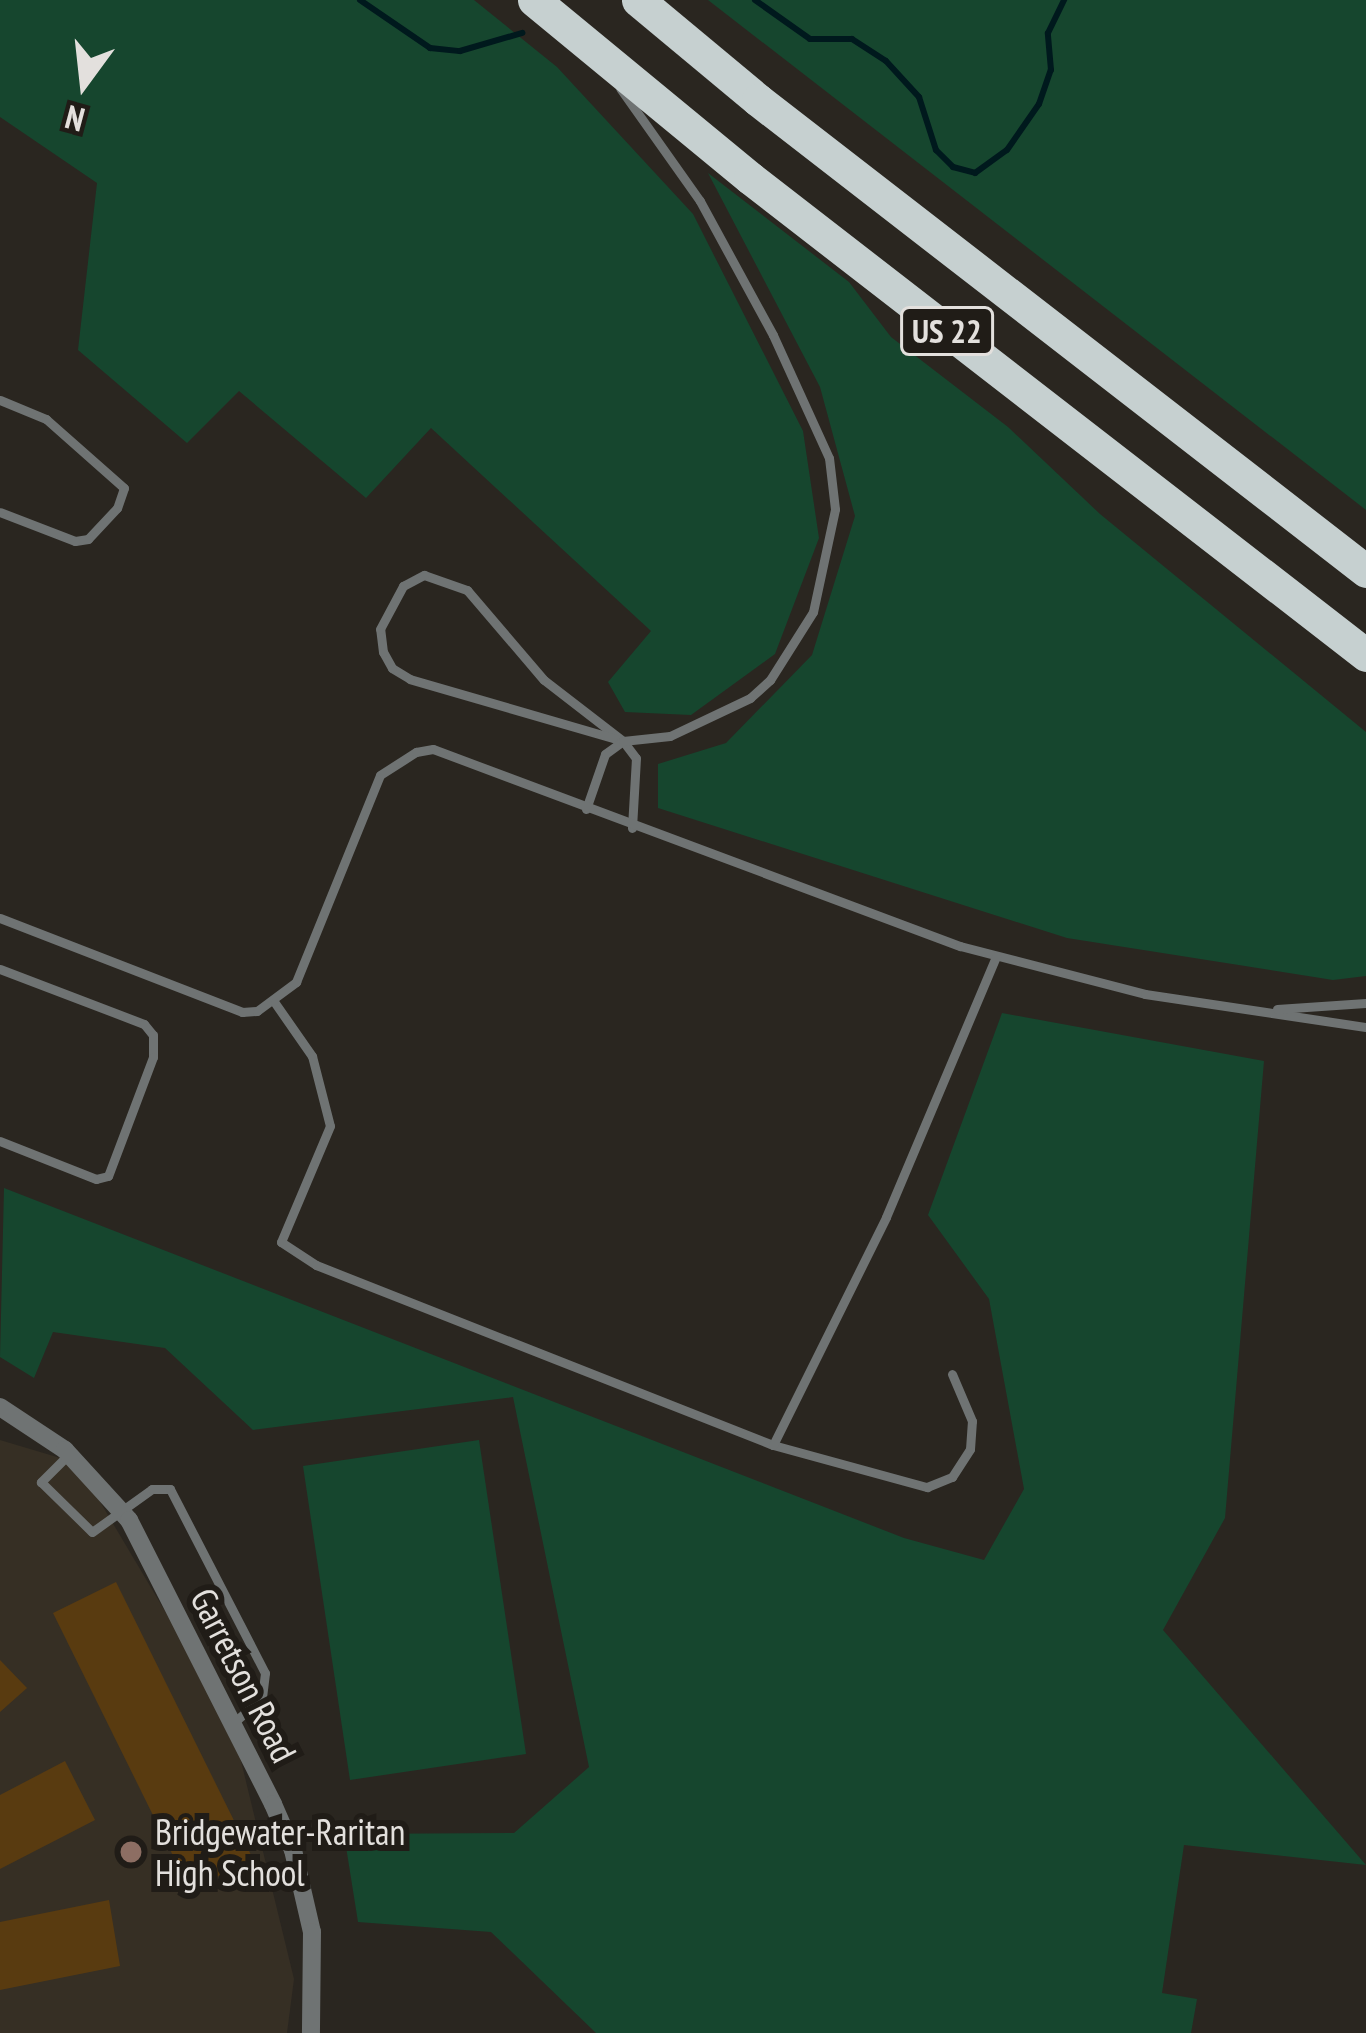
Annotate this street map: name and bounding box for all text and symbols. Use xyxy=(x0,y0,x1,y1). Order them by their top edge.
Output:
north arrow xyxy=(24,24,144,144)
text: N xyxy=(60,96,89,142)
road number: US 22 xyxy=(899,304,995,358)
street label: Garretson Road xyxy=(182,1581,306,1769)
place label: Bridgewater-Raritan High School xyxy=(155,1809,405,1894)
marker: Bridgewater-Raritan High School xyxy=(118,1839,144,1865)

